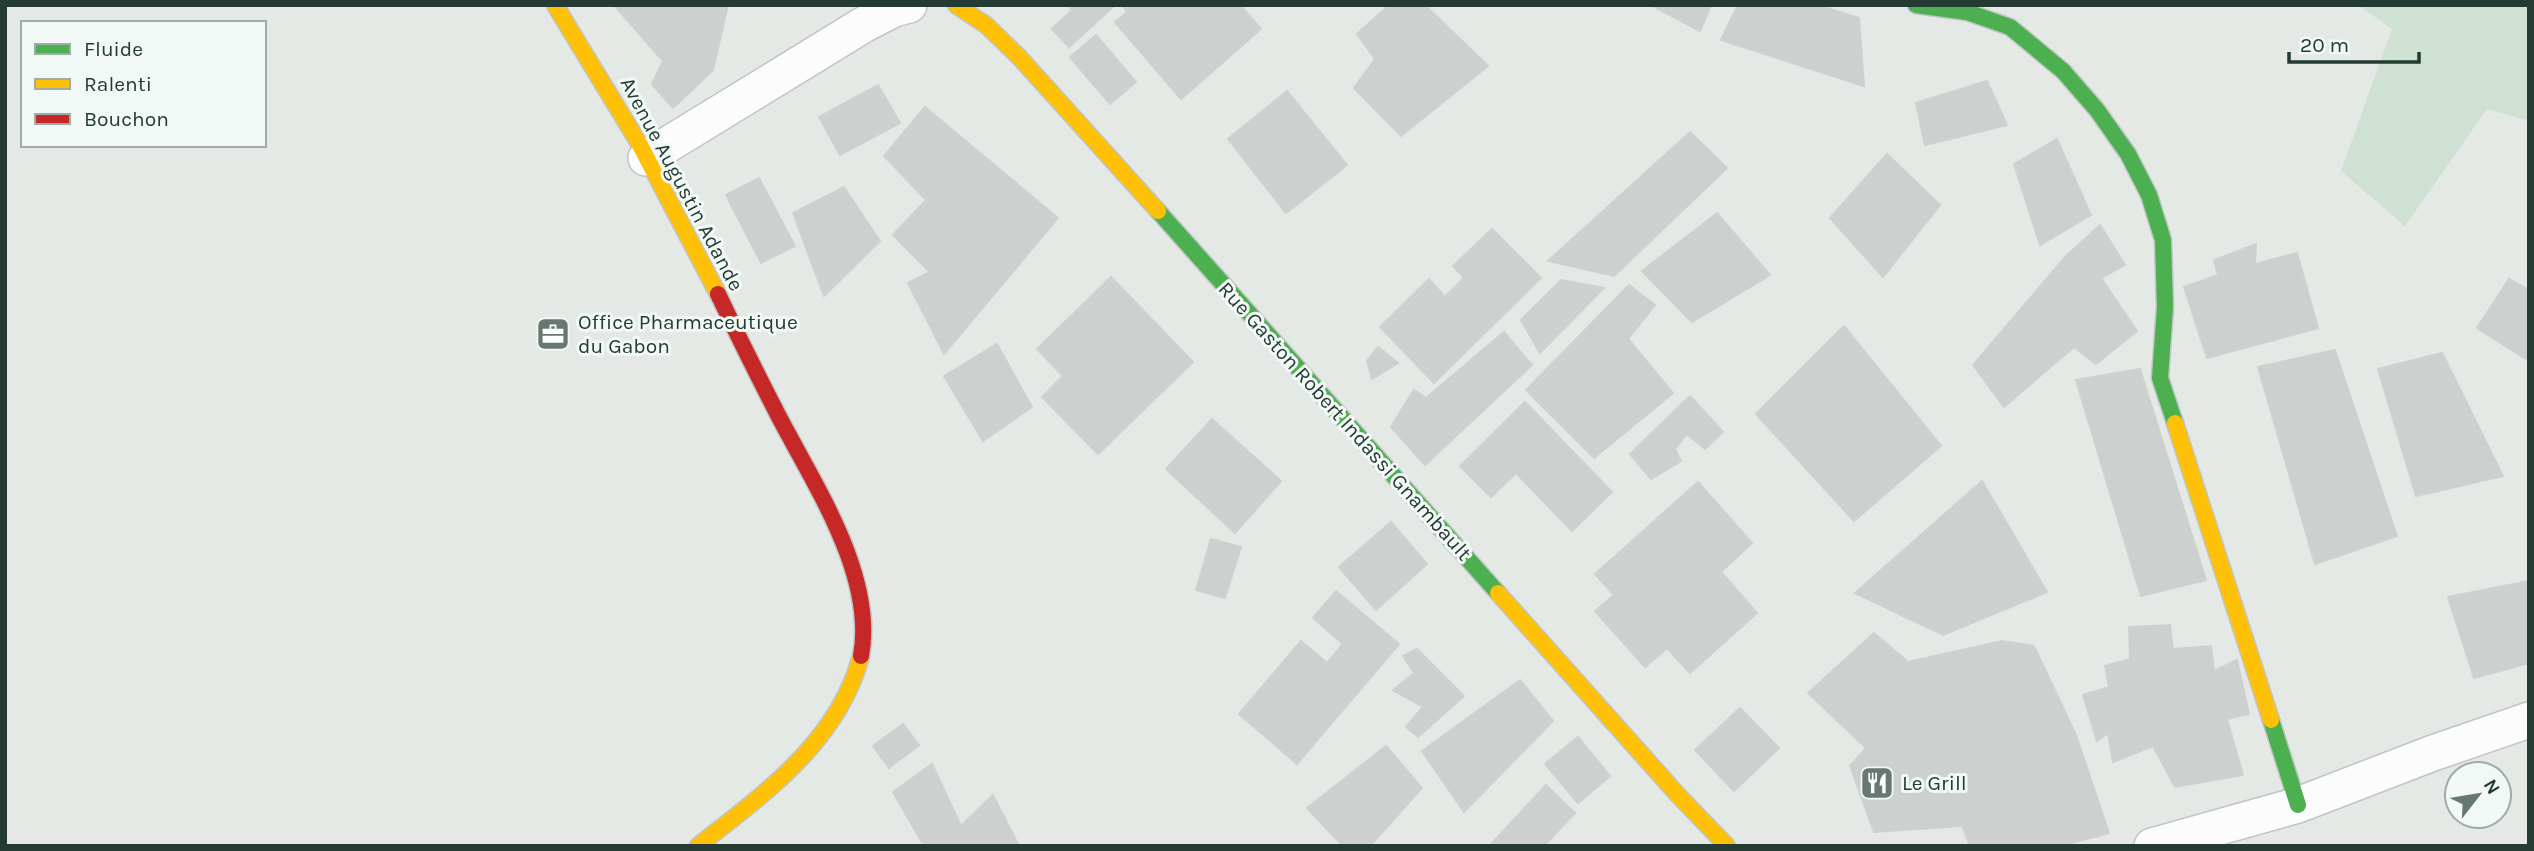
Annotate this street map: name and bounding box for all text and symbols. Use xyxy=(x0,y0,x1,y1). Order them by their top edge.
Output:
legend xyxy=(21,21,266,147)
scale bar xyxy=(2289,21,2418,65)
text: 20 m xyxy=(2300,33,2349,57)
text: Fluide xyxy=(84,37,143,61)
text: Ralenti xyxy=(84,72,152,96)
street label: Avenue Augustin Adande xyxy=(615,73,749,295)
text: Bouchon xyxy=(84,107,169,131)
street label: Rue Gaston Robert Indassi Gnambault xyxy=(1214,277,1477,565)
place label: Office Pharmaceutique du Gabon xyxy=(578,310,798,358)
office icon: Office Pharmaceutique du Gabon xyxy=(534,315,572,353)
north arrow xyxy=(2443,760,2513,830)
restaurant icon: Le Grill xyxy=(1858,764,1896,802)
place label: Le Grill xyxy=(1902,771,1967,795)
text: N xyxy=(2479,775,2505,798)

